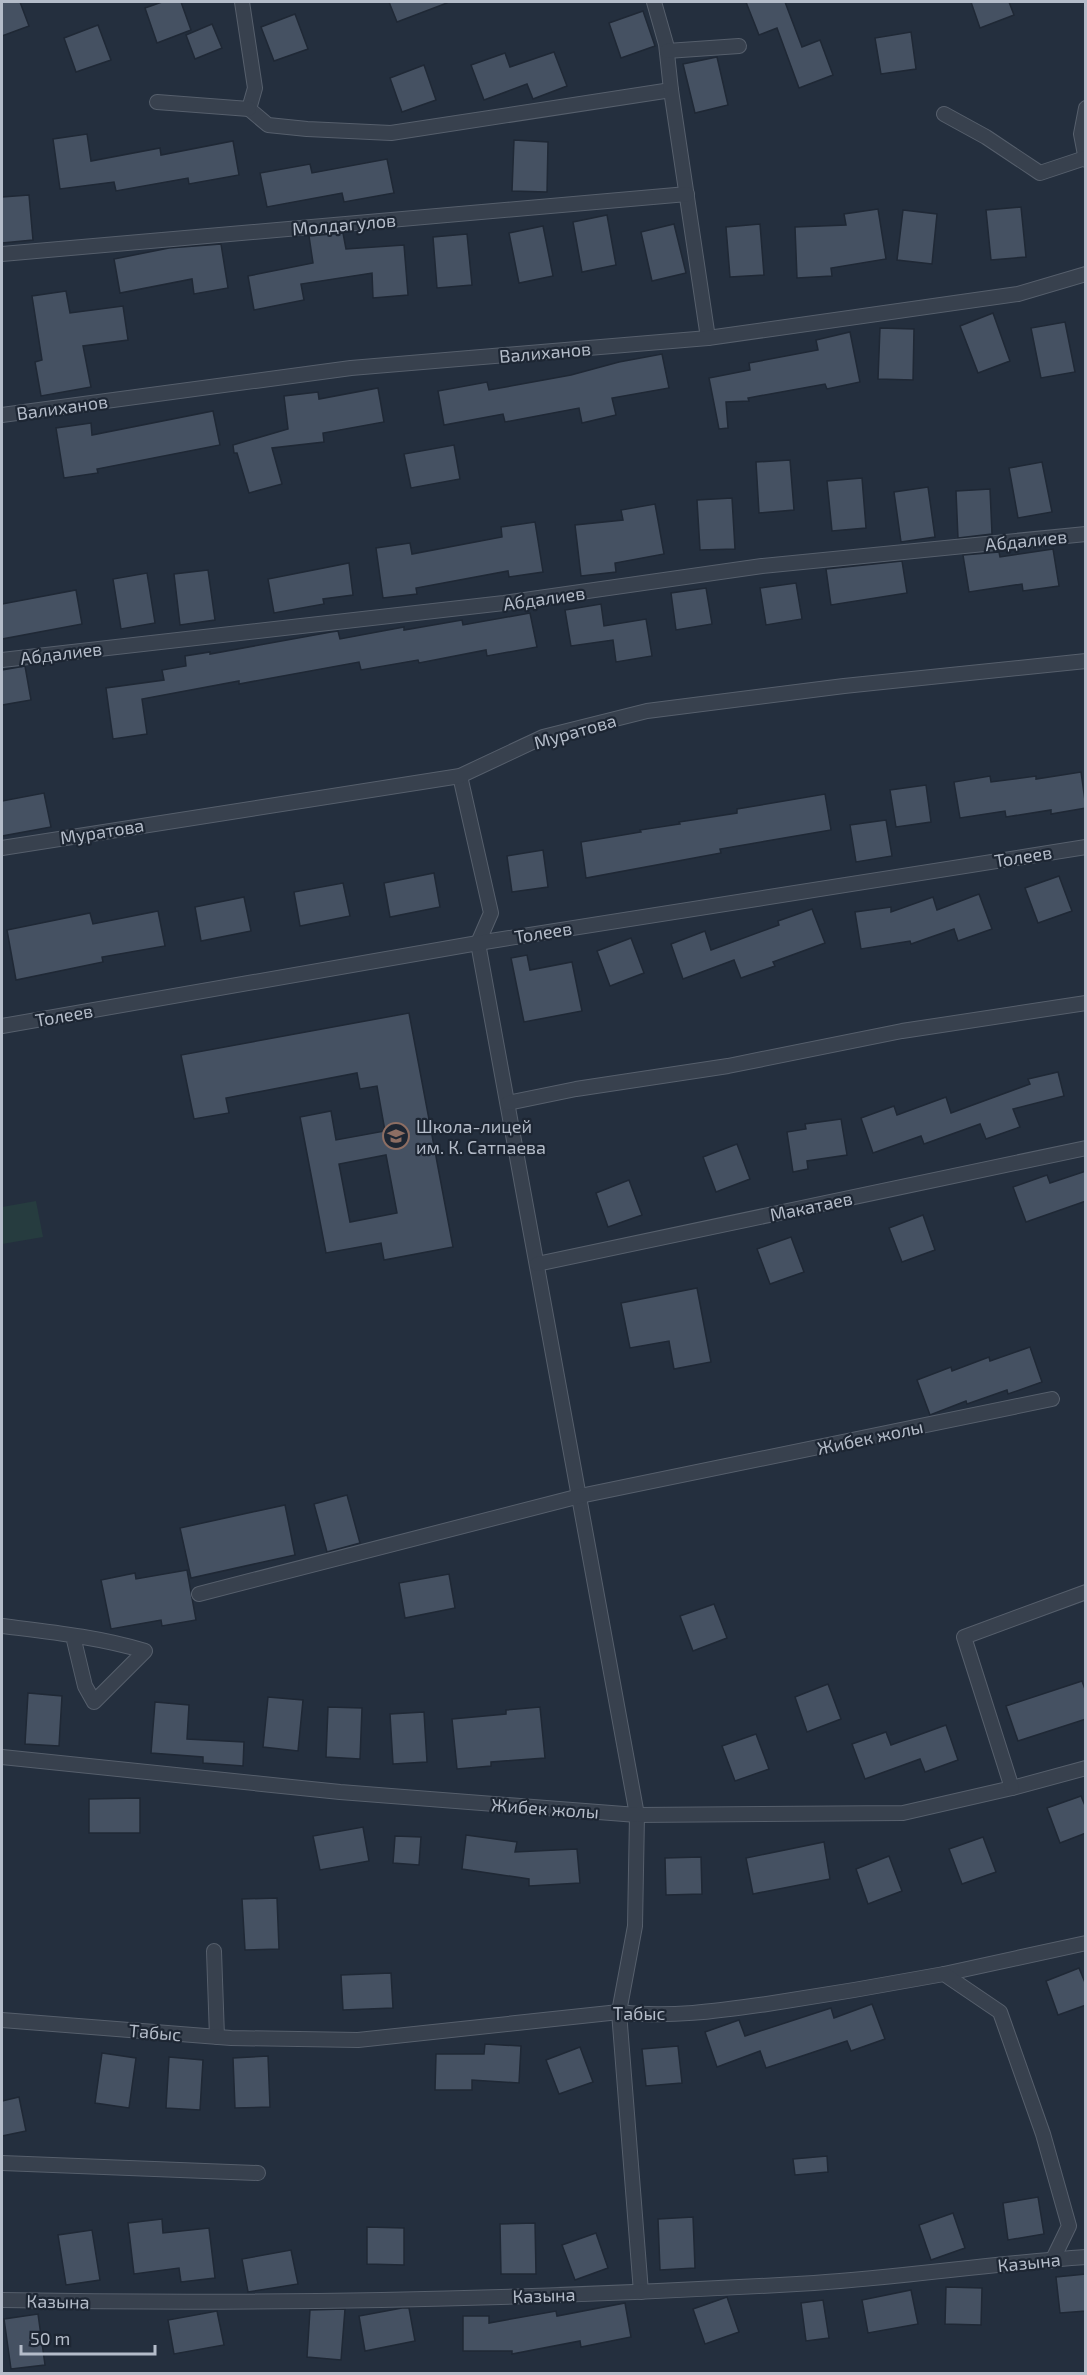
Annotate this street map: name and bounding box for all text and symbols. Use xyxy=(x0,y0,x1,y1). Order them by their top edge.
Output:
street label: Молдагулов xyxy=(291,209,397,239)
street label: Валиханов xyxy=(498,337,592,367)
street label: Валиханов xyxy=(15,390,109,424)
street label: Абдалиев xyxy=(984,525,1068,555)
street label: Абдалиев xyxy=(502,581,586,615)
street label: Абдалиев xyxy=(19,637,103,669)
street label: Муратова xyxy=(531,709,619,753)
street label: Муратова xyxy=(58,814,146,848)
street label: Толеев xyxy=(993,841,1053,871)
street label: Толеев xyxy=(513,917,573,947)
street label: Толеев xyxy=(33,999,95,1031)
place label: Школа-лицей им. К. Сатпаева xyxy=(416,1115,546,1158)
school or university icon: Школа-лицей им. К. Сатпаева xyxy=(381,1121,411,1151)
street label: Макатаев xyxy=(768,1187,854,1225)
street label: Жибек жолы xyxy=(815,1415,925,1459)
street label: Жибек жолы xyxy=(490,1793,600,1823)
street label: Табыс xyxy=(613,2002,665,2024)
street label: Табыс xyxy=(128,2019,182,2045)
street label: Казына xyxy=(996,2248,1062,2276)
street label: Казына xyxy=(512,2283,576,2307)
street label: Казына xyxy=(26,2289,90,2313)
scale bar xyxy=(21,2318,154,2356)
text: 50 m xyxy=(30,2327,70,2349)

